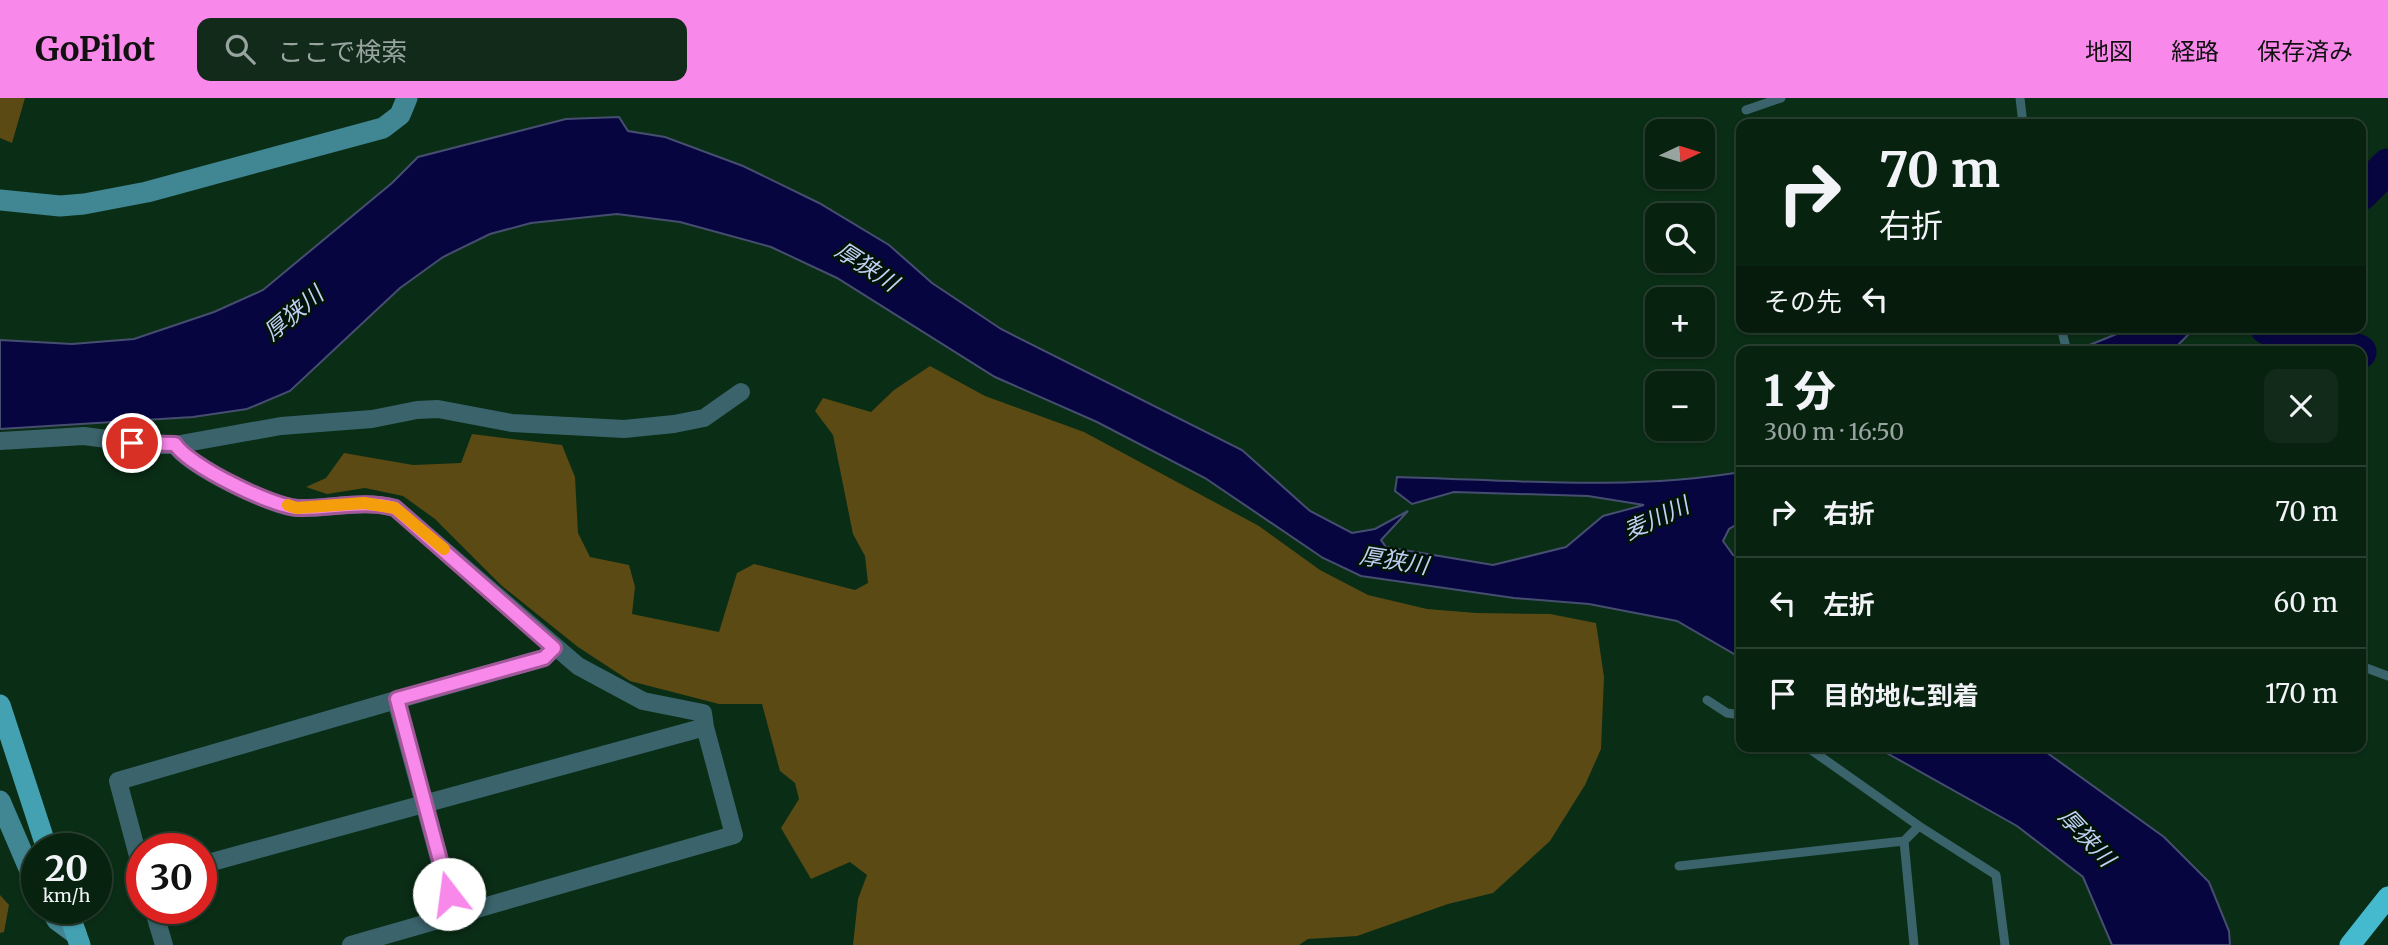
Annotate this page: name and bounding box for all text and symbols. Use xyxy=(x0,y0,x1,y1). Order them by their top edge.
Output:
search box xyxy=(197,18,687,81)
text: GoPilot xyxy=(35,29,155,70)
icon: search xyxy=(221,30,259,68)
text: ここで検索 xyxy=(277,35,407,68)
text: 地図 xyxy=(2085,36,2133,67)
text: 経路 xyxy=(2171,36,2219,67)
text: 保存済み xyxy=(2257,36,2353,67)
north arrow xyxy=(1645,119,1715,189)
map controls xyxy=(1645,119,1715,441)
text: 70 m xyxy=(1879,139,2000,200)
icon: right xyxy=(1764,147,1855,238)
button: search xyxy=(1645,203,1715,273)
text: 右折 xyxy=(1879,206,1943,246)
water label: 厚狭川 xyxy=(830,235,906,299)
water label: 厚狭川 xyxy=(257,278,331,346)
icon: left xyxy=(1856,280,1894,318)
text: その先 xyxy=(1764,285,1842,318)
button: + xyxy=(1645,287,1715,357)
text: 1 分 xyxy=(1764,365,1836,417)
button: close xyxy=(2264,369,2338,443)
button: − xyxy=(1645,371,1715,441)
pin xyxy=(102,413,162,473)
text: 300 m · 16:50 xyxy=(1764,417,1904,446)
icon: arrive xyxy=(113,424,151,462)
water label: 麦川川 xyxy=(1619,489,1696,546)
icon: right xyxy=(1764,493,1802,531)
text: 70 m xyxy=(2275,495,2338,528)
text: 右折 xyxy=(1823,497,1875,530)
water label: 厚狭川 xyxy=(1358,540,1433,580)
icon: left xyxy=(1764,584,1802,622)
text: 60 m xyxy=(2274,586,2338,619)
text: 左折 xyxy=(1823,588,1875,621)
icon: arrive xyxy=(1764,675,1802,713)
text: 170 m xyxy=(2265,677,2338,710)
text: 目的地に到着 xyxy=(1823,679,1979,712)
water label: 厚狭川 xyxy=(2053,802,2123,874)
speed limit sign: 30 xyxy=(126,833,217,924)
text: 20 xyxy=(45,847,88,891)
position arrow xyxy=(412,857,486,931)
text: km/h xyxy=(43,884,90,907)

